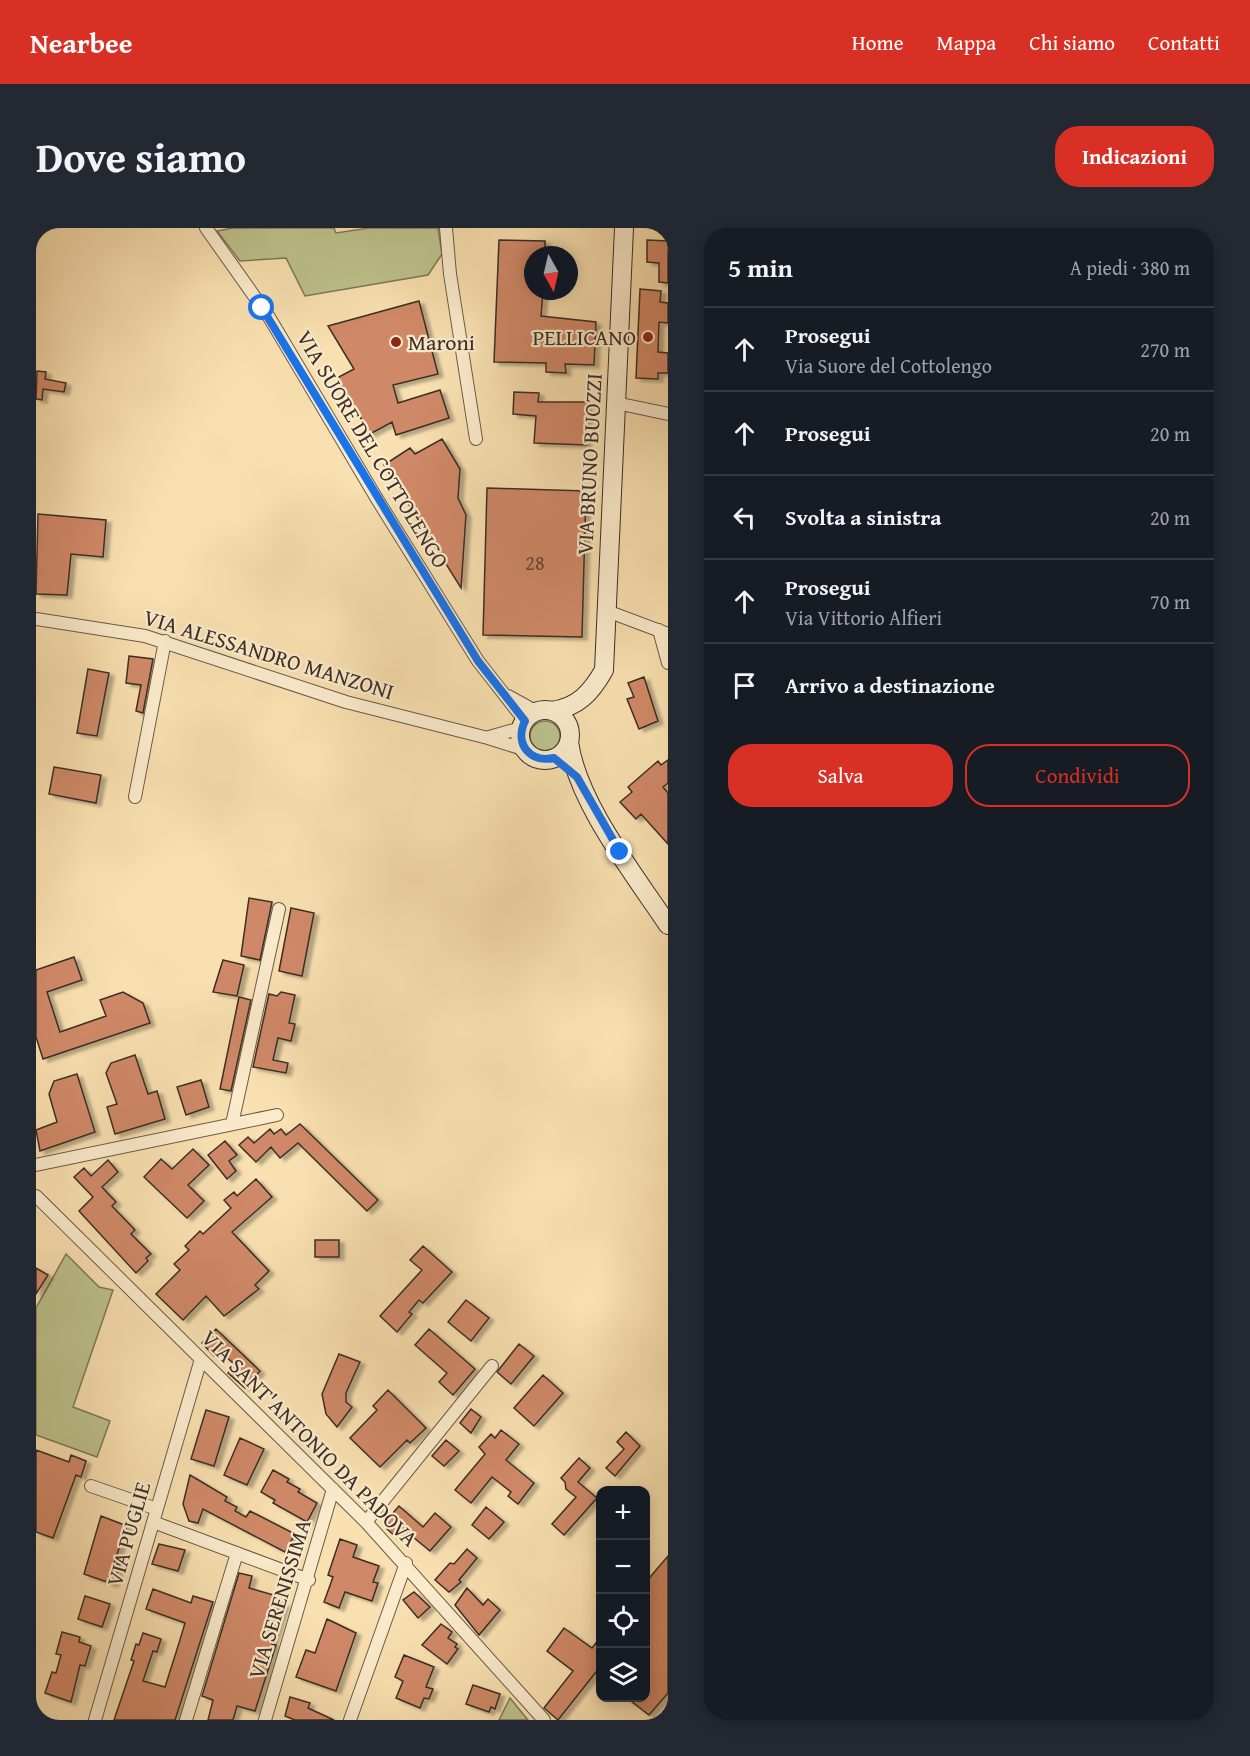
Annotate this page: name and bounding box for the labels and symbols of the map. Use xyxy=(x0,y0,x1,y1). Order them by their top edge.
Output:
north arrow xyxy=(524,246,578,300)
route start xyxy=(248,294,274,320)
place label: PELLICANO xyxy=(532,321,636,353)
street label: VIA SUORE DEL COTTOLENGO xyxy=(289,324,457,574)
place label: Maroni xyxy=(408,326,475,358)
marker: PELLICANO xyxy=(641,330,655,344)
marker: Maroni xyxy=(389,335,403,349)
street label: VIA BRUNO BUOZZI xyxy=(568,372,610,556)
house number: 28 xyxy=(525,548,545,577)
street label: VIA ALESSANDRO MANZONI xyxy=(140,601,398,707)
route end xyxy=(606,838,632,864)
street label: VIA SANT'ANTONIO DA PADOVA xyxy=(194,1322,426,1554)
street label: VIA PUGLIE xyxy=(98,1478,158,1590)
street label: VIA SERENISSIMA xyxy=(239,1514,319,1683)

